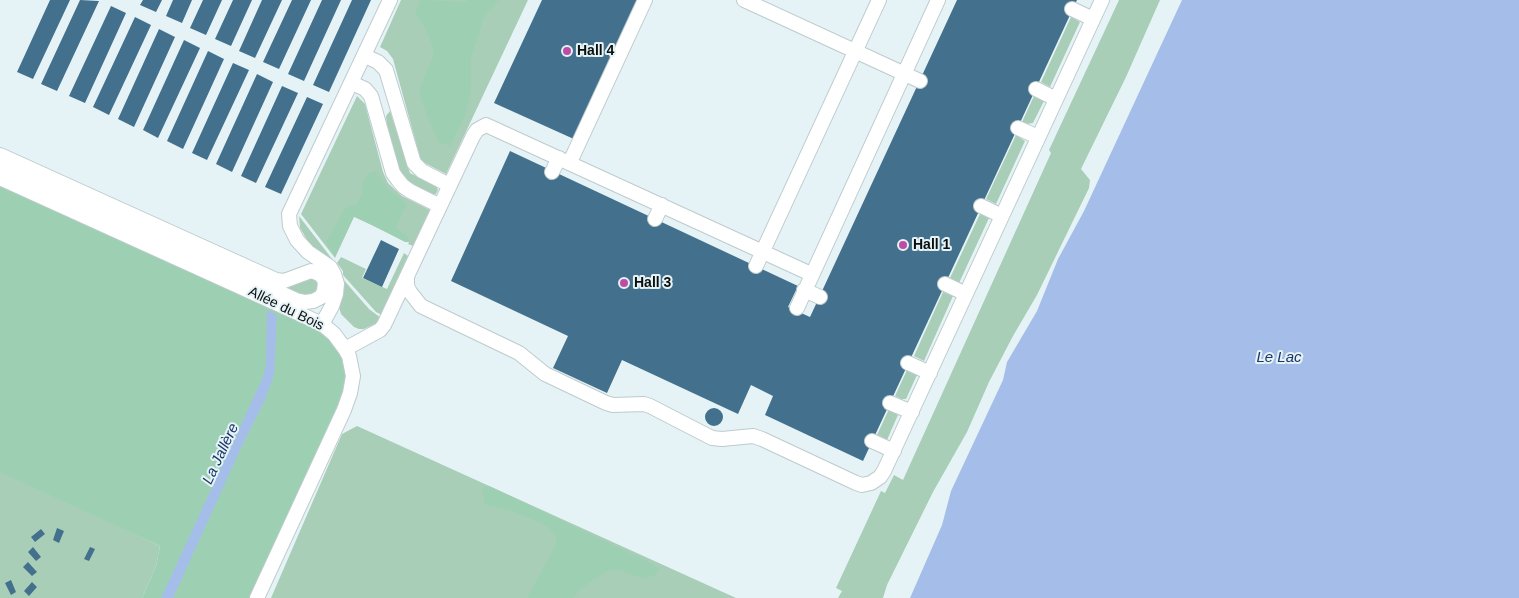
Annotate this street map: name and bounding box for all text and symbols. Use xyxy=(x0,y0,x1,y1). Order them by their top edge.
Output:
place label: Hall 4 xyxy=(577,43,614,59)
marker: Hall 4 xyxy=(561,45,573,57)
place label: Hall 1 xyxy=(913,237,950,253)
marker: Hall 1 xyxy=(897,239,909,251)
place label: Hall 3 xyxy=(634,275,671,291)
marker: Hall 3 xyxy=(618,277,630,289)
street label: Allée du Bois xyxy=(246,284,326,334)
water label: Le Lac xyxy=(1256,349,1302,367)
water label: La Jallère xyxy=(199,421,243,487)

